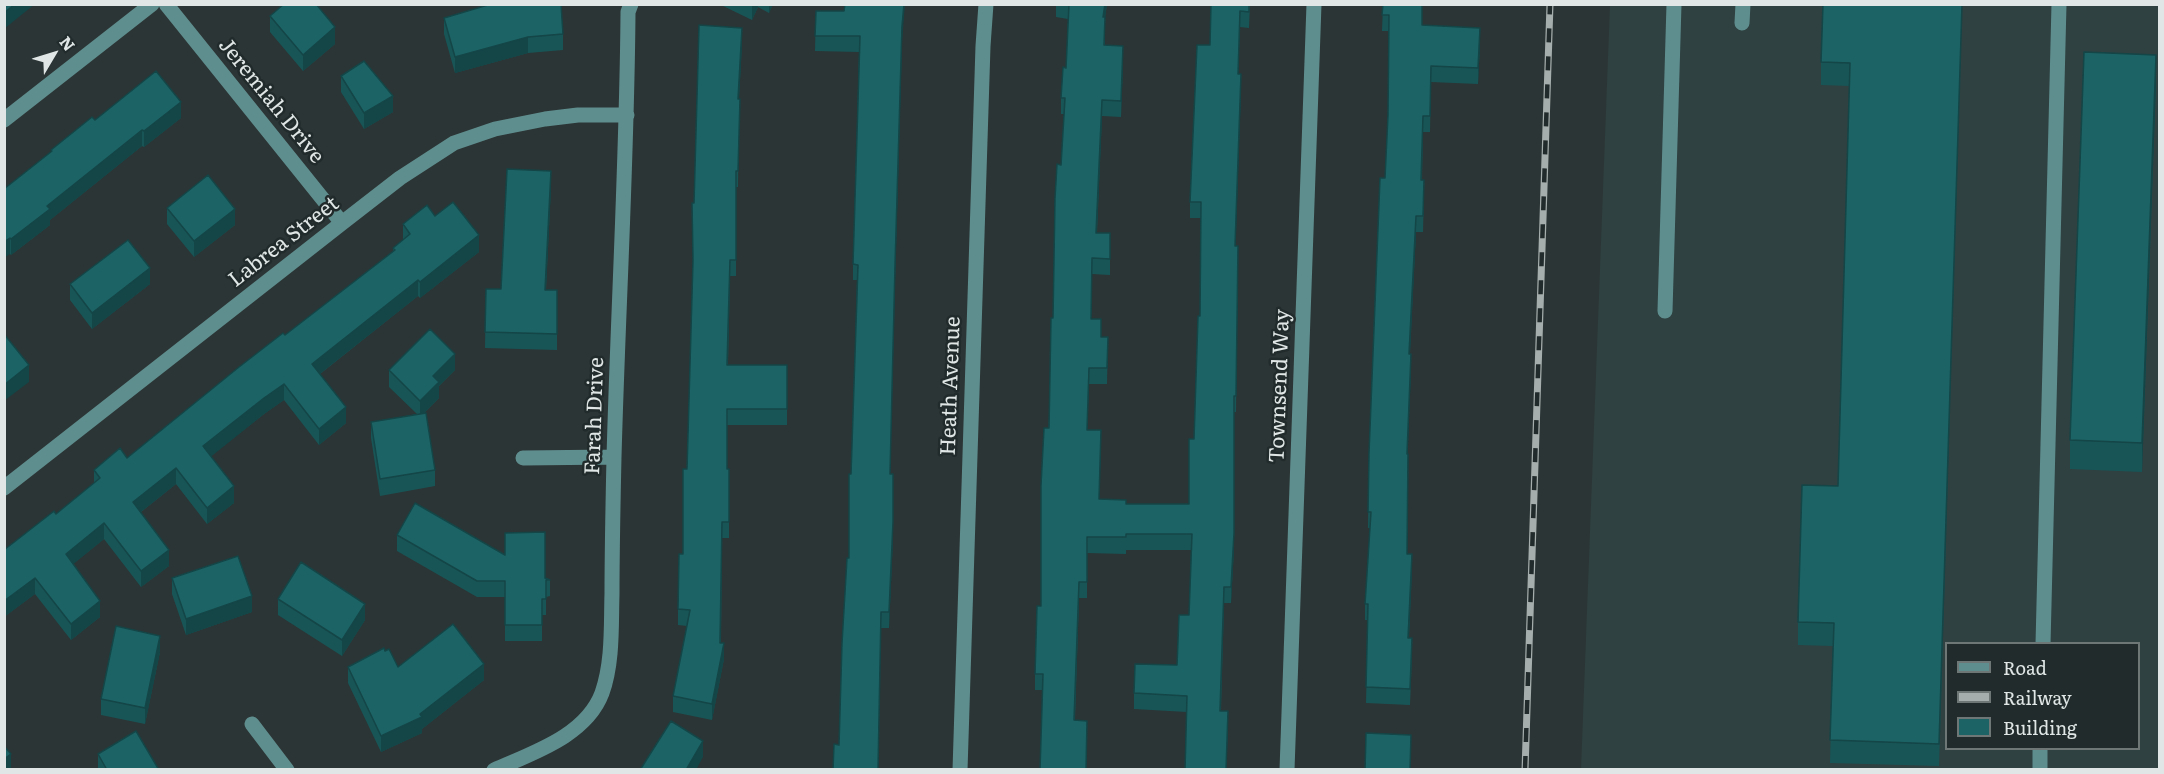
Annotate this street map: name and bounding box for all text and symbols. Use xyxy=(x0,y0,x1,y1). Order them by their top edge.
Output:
north arrow xyxy=(24,24,84,84)
text: N xyxy=(55,30,82,56)
street label: Jeremiah Drive xyxy=(213,33,329,169)
street label: Labrea Street xyxy=(224,191,344,293)
street label: Townsend Way xyxy=(1265,309,1295,463)
street label: Heath Avenue xyxy=(936,316,966,456)
street label: Farah Drive xyxy=(580,357,610,475)
legend xyxy=(1945,642,2140,750)
text: Road xyxy=(2003,654,2047,681)
text: Railway xyxy=(2003,684,2072,711)
text: Building xyxy=(2003,714,2077,741)

